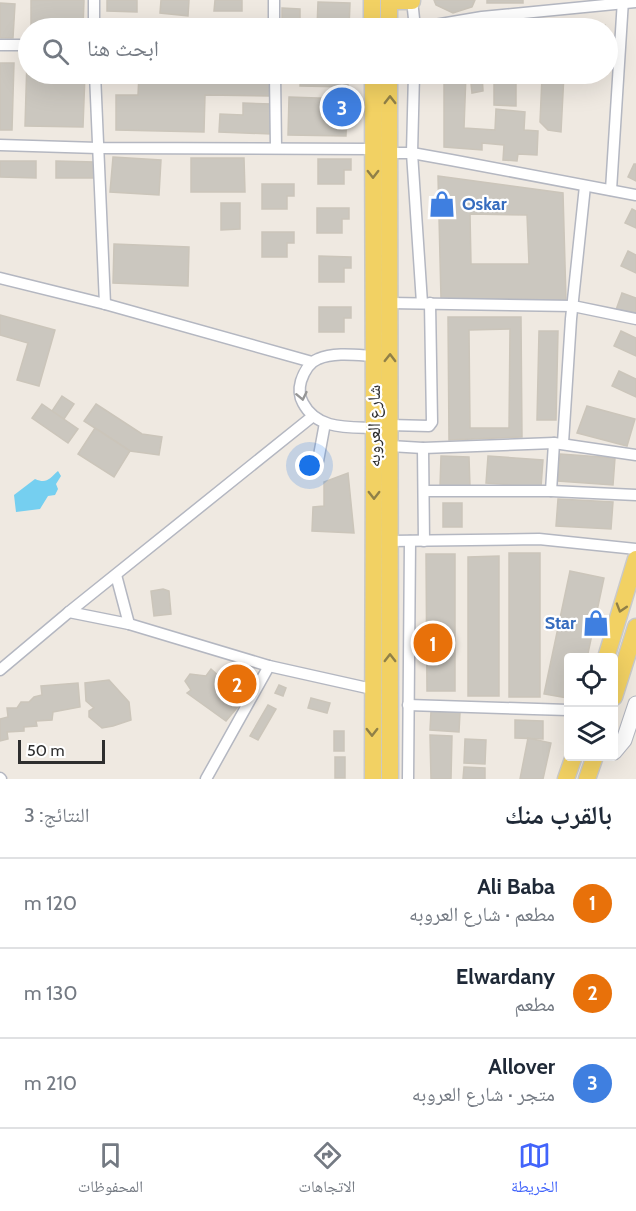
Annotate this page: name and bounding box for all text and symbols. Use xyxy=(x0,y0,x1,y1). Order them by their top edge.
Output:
search box xyxy=(18,18,618,84)
icon: search xyxy=(39,35,72,68)
text: ابحث هنا xyxy=(87,35,159,62)
pin: 3 xyxy=(322,84,362,130)
one-way arrow xyxy=(383,95,396,104)
one-way arrow xyxy=(367,169,379,178)
shop icon: Oskar xyxy=(427,189,457,219)
place label: Oskar xyxy=(462,193,507,215)
one-way arrow xyxy=(384,353,396,362)
street label: شارع العروبه xyxy=(363,385,385,467)
one-way arrow xyxy=(295,391,308,401)
your location xyxy=(295,451,324,480)
one-way arrow xyxy=(368,490,380,499)
one-way arrow xyxy=(616,602,628,613)
shop icon: Star xyxy=(581,608,611,638)
place label: Star xyxy=(545,612,576,634)
pin: 1 xyxy=(414,620,452,666)
one-way arrow xyxy=(384,653,396,662)
map controls xyxy=(564,653,618,761)
button: locate xyxy=(564,653,618,707)
pin: 2 xyxy=(218,662,256,706)
button: layers xyxy=(564,707,618,761)
one-way arrow xyxy=(366,727,379,736)
scale bar xyxy=(18,737,105,764)
text: 50 m xyxy=(27,741,64,760)
text: بالقرب منك xyxy=(505,799,612,831)
text: النتائج: 3 xyxy=(24,803,89,827)
text: Ali Baba xyxy=(477,873,555,900)
text: 120 m xyxy=(24,891,77,915)
text: 1 xyxy=(589,891,596,915)
text: مطعم · شارع العروبه xyxy=(409,902,555,926)
text: Elwardany xyxy=(456,963,555,990)
text: 130 m xyxy=(24,981,77,1005)
text: 2 xyxy=(587,981,598,1005)
text: مطعم xyxy=(514,992,555,1016)
text: Allover xyxy=(488,1053,555,1080)
text: 210 m xyxy=(24,1071,77,1095)
text: 3 xyxy=(587,1071,598,1095)
text: متجر · شارع العروبه xyxy=(412,1082,555,1106)
tab: المحفوظات xyxy=(78,1139,143,1202)
tab: الاتجاهات xyxy=(299,1139,355,1202)
tab: الخريطة xyxy=(511,1139,558,1202)

